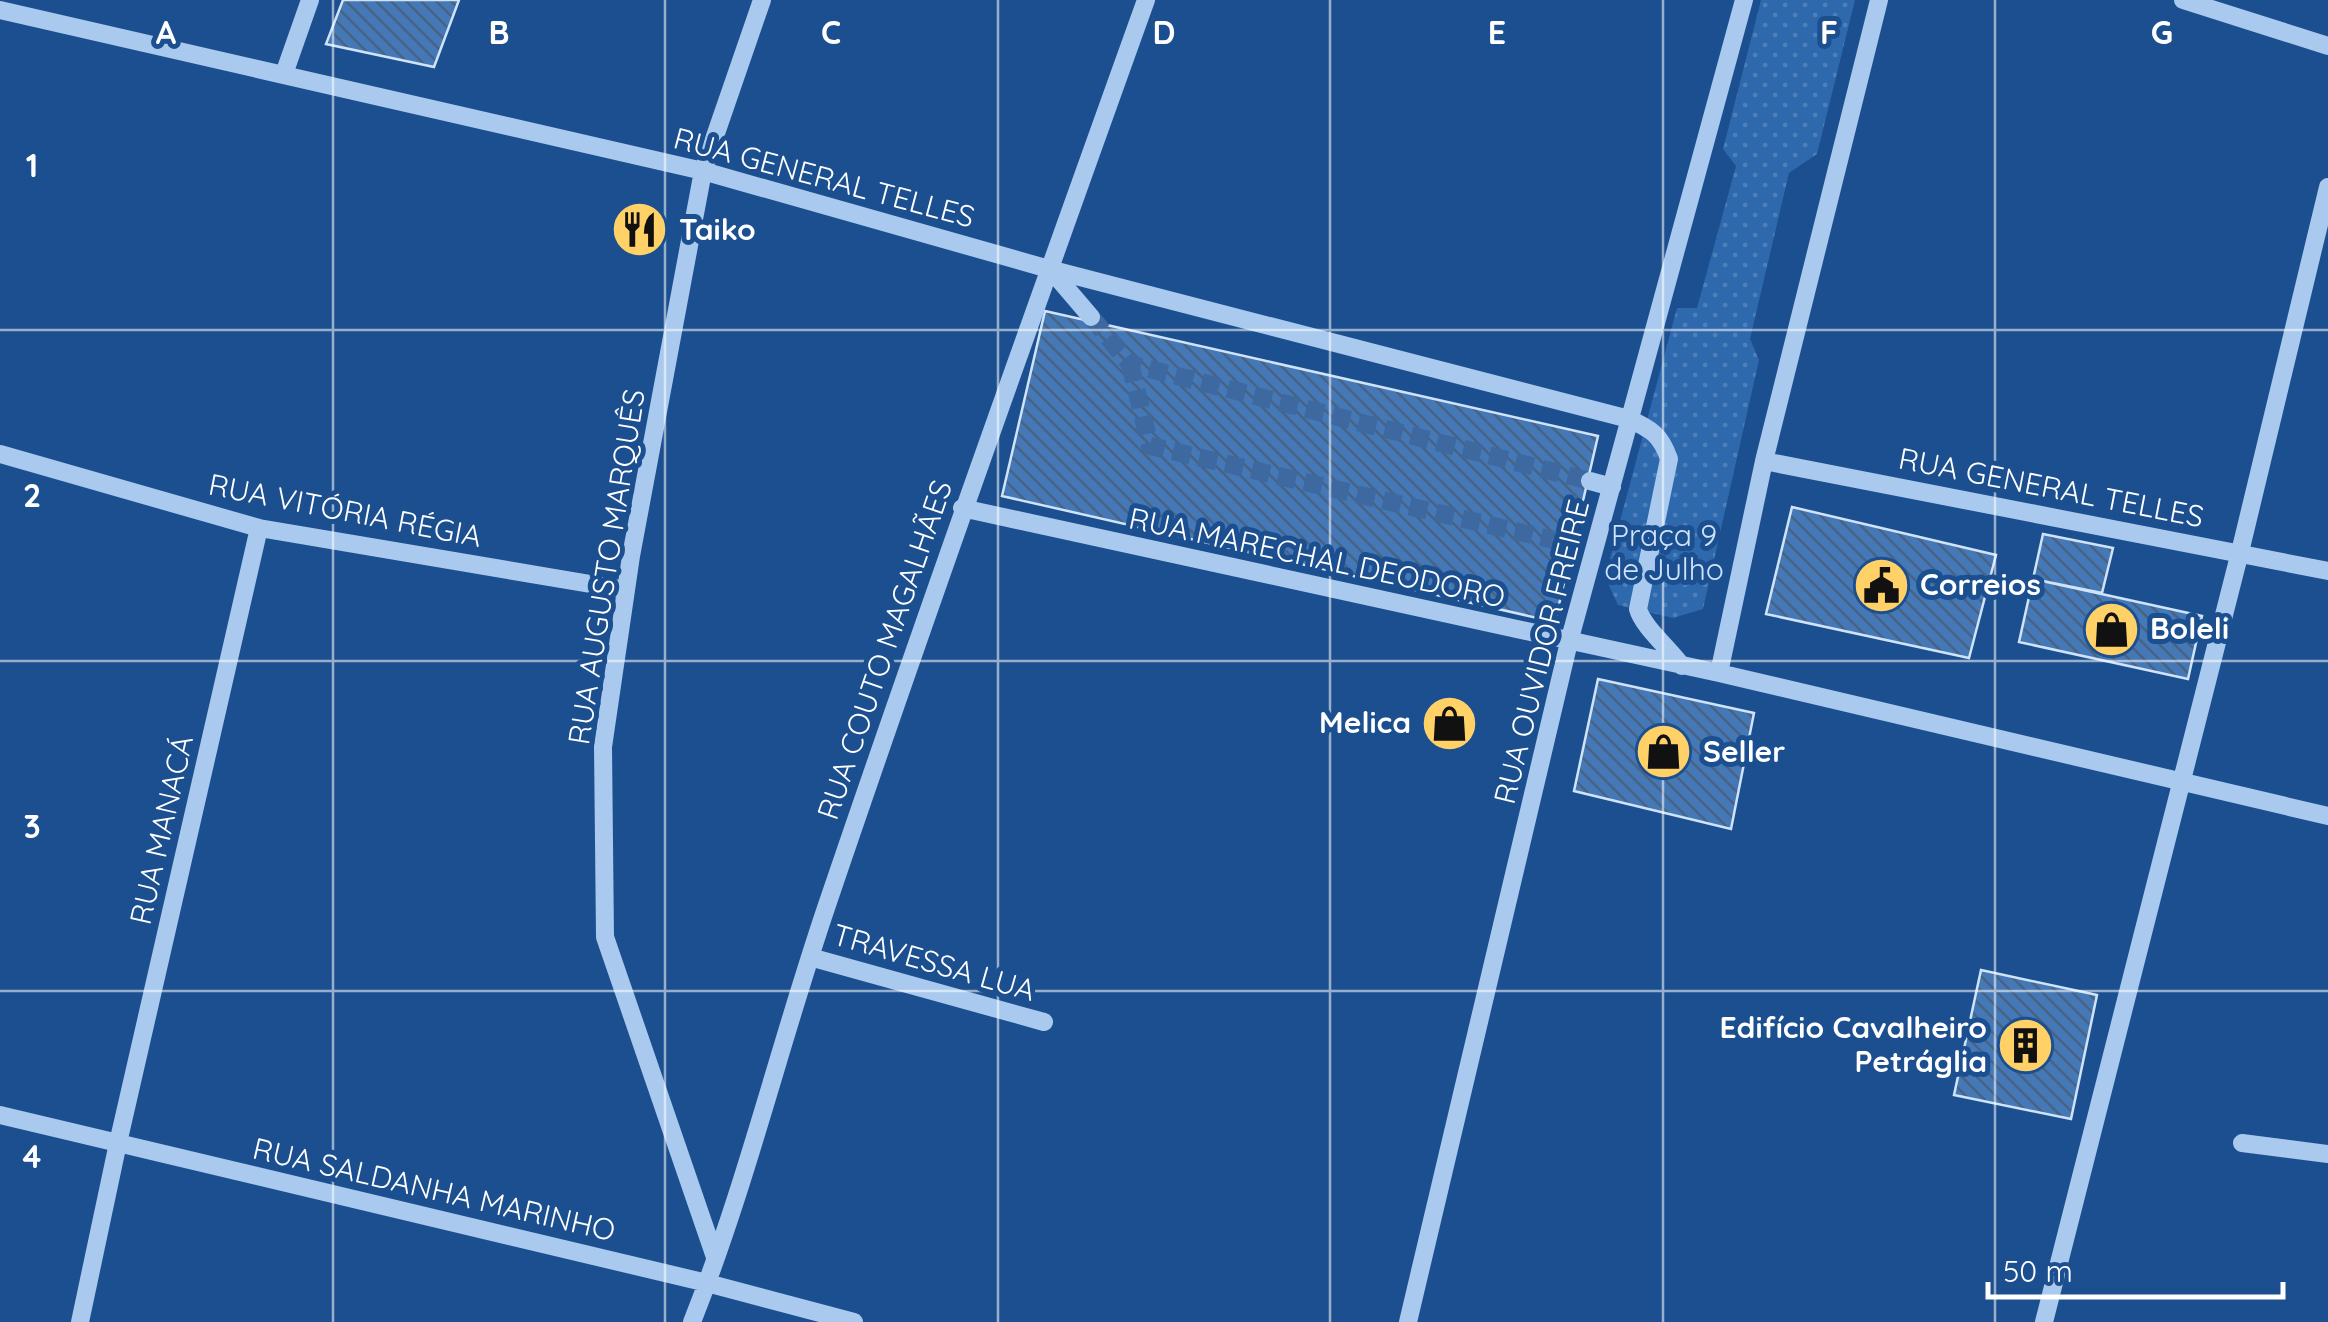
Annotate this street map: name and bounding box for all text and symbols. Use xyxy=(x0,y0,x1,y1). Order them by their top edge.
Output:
text: A xyxy=(156,12,177,52)
text: B xyxy=(489,12,509,52)
text: C xyxy=(821,12,841,52)
text: D xyxy=(1153,12,1175,52)
text: E xyxy=(1488,12,1506,52)
text: F xyxy=(1820,12,1838,52)
text: G xyxy=(2151,12,2173,52)
street label: RUA GENERAL TELLES xyxy=(670,119,979,236)
text: 1 xyxy=(26,145,38,185)
restaurant icon: Taiko xyxy=(610,200,670,260)
place label: Taiko xyxy=(679,210,756,248)
street label: RUA AUGUSTO MARQUÊS xyxy=(559,386,653,747)
street label: RUA GENERAL TELLES xyxy=(1895,439,2207,535)
street label: RUA VITÓRIA RÉGIA xyxy=(205,465,485,555)
text: 2 xyxy=(23,475,41,515)
street label: RUA COUTO MAGALHÃES xyxy=(808,475,960,824)
street label: RUA OUVIDOR FREIRE xyxy=(1485,496,1597,808)
street label: RUA MARECHAL DEODORO xyxy=(1126,499,1509,615)
park label: Praça 9 de Julho xyxy=(1604,516,1724,588)
public building icon: Correios xyxy=(1851,555,1911,615)
place label: Correios xyxy=(1920,565,2041,603)
shop icon: Boleli xyxy=(2081,599,2141,659)
place label: Boleli xyxy=(2150,609,2229,647)
shop icon: Melica xyxy=(1420,693,1480,753)
place label: Melica xyxy=(1319,703,1411,741)
shop icon: Seller xyxy=(1634,722,1694,782)
street label: RUA MANACÁ xyxy=(121,731,201,928)
place label: Seller xyxy=(1703,732,1785,770)
text: 3 xyxy=(23,806,41,846)
street label: TRAVESSA LUA xyxy=(829,915,1040,1009)
place label: Edifício Cavalheiro Petráglia xyxy=(1720,1008,1987,1080)
building icon: Edifício Cavalheiro Petráglia xyxy=(1996,1015,2056,1075)
street label: RUA SALDANHA MARINHO xyxy=(249,1129,619,1249)
text: 4 xyxy=(23,1136,42,1176)
scale bar xyxy=(1988,1237,2283,1299)
text: 50 m xyxy=(2003,1252,2073,1290)

